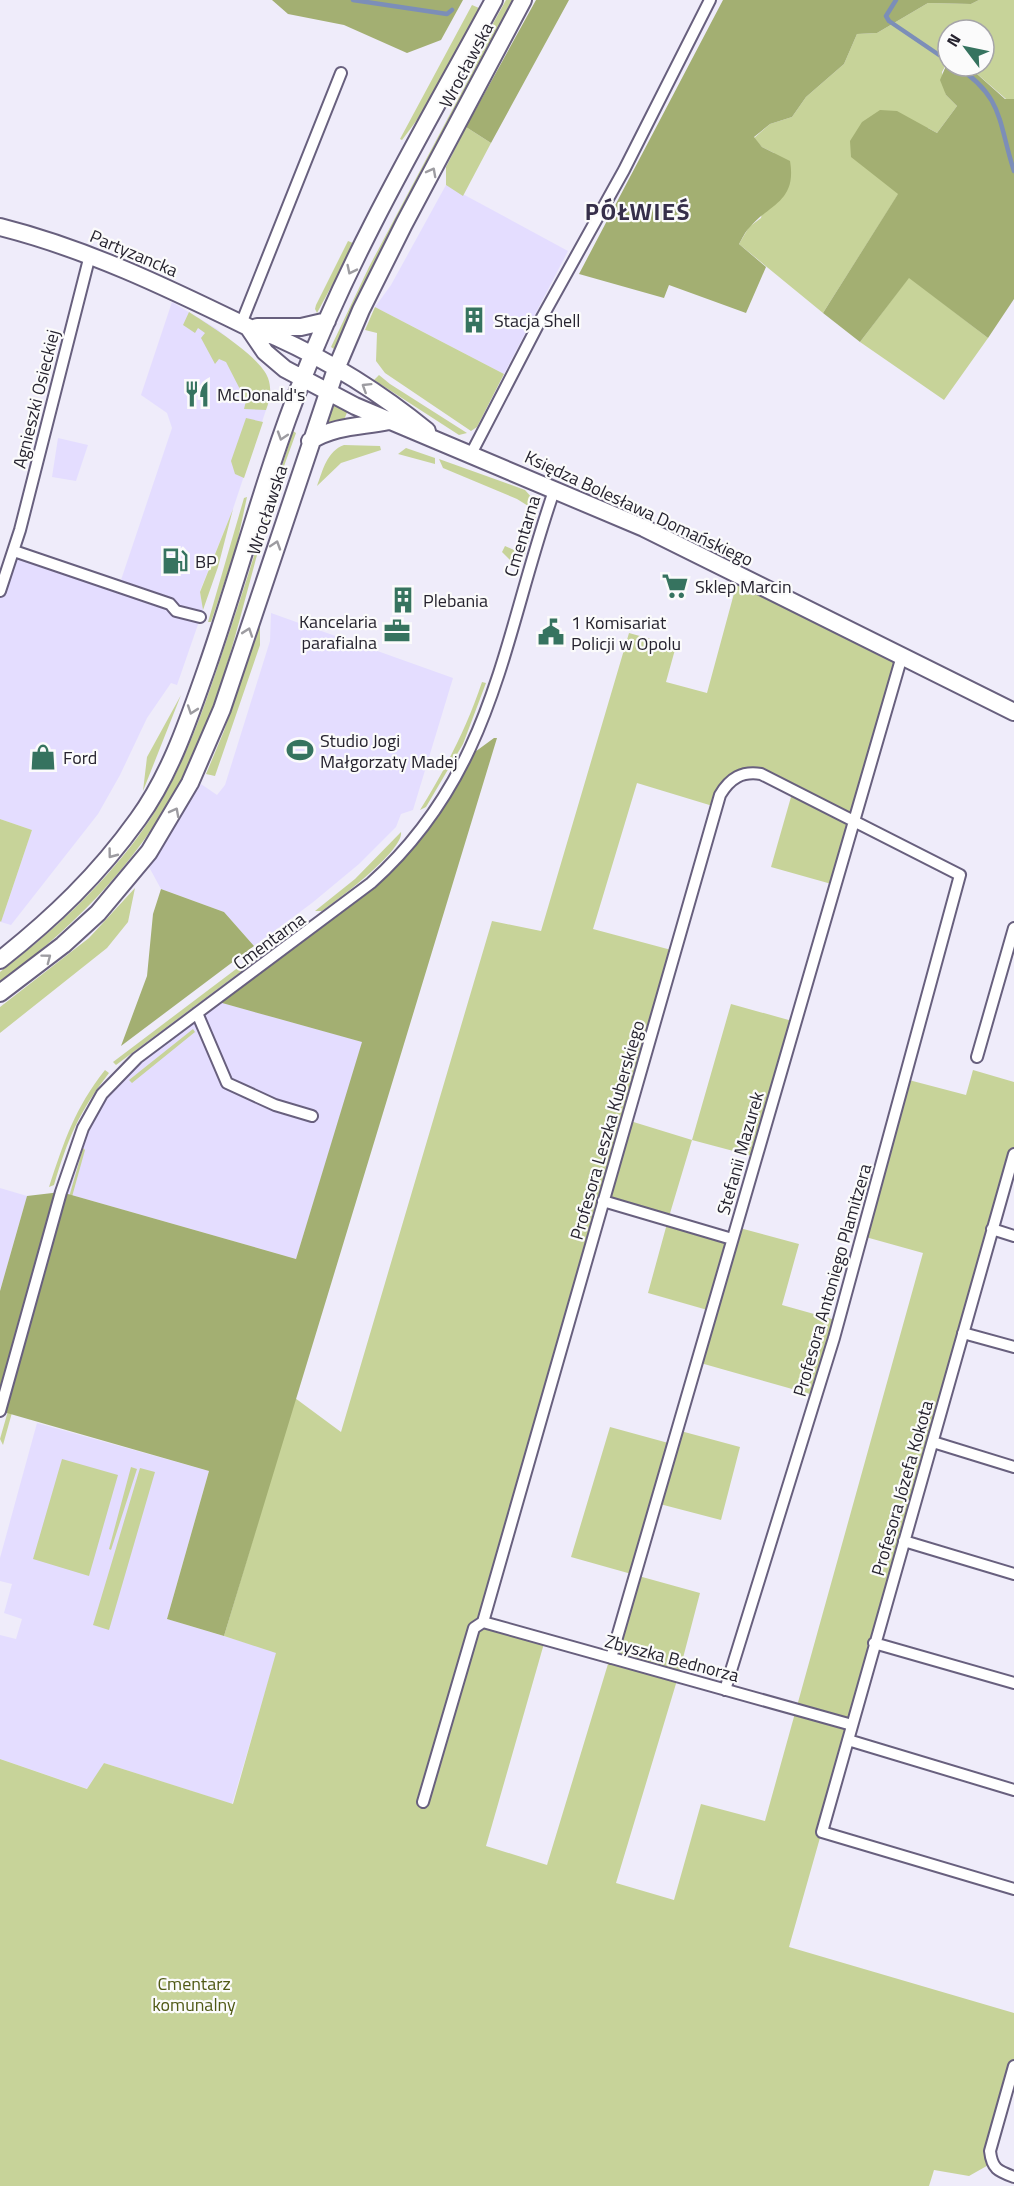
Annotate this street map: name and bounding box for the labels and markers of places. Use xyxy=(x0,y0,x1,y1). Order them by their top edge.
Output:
building icon: Stacja Shell xyxy=(459,305,489,335)
place label: Stacja Shell xyxy=(494,307,581,334)
restaurant icon: McDonald's xyxy=(182,379,212,409)
place label: McDonald's xyxy=(217,381,305,408)
fuel station icon: BP xyxy=(160,546,190,576)
place label: BP xyxy=(195,548,217,575)
supermarket icon: Sklep Marcin xyxy=(660,571,690,601)
place label: Sklep Marcin xyxy=(695,573,792,600)
building icon: Plebania xyxy=(388,585,418,615)
place label: Plebania xyxy=(423,587,488,614)
place label: Kancelaria parafialna xyxy=(299,608,377,656)
place label: 1 Komisariat Policji w Opolu xyxy=(571,609,681,657)
office icon: Kancelaria parafialna xyxy=(382,616,412,646)
public building icon: 1 Komisariat Policji w Opolu xyxy=(536,617,566,647)
place label: Studio Jogi Małgorzaty Madej xyxy=(320,727,458,775)
sports icon: Studio Jogi Małgorzaty Madej xyxy=(285,735,315,765)
shop icon: Ford xyxy=(28,742,58,772)
place label: Ford xyxy=(63,744,97,771)

